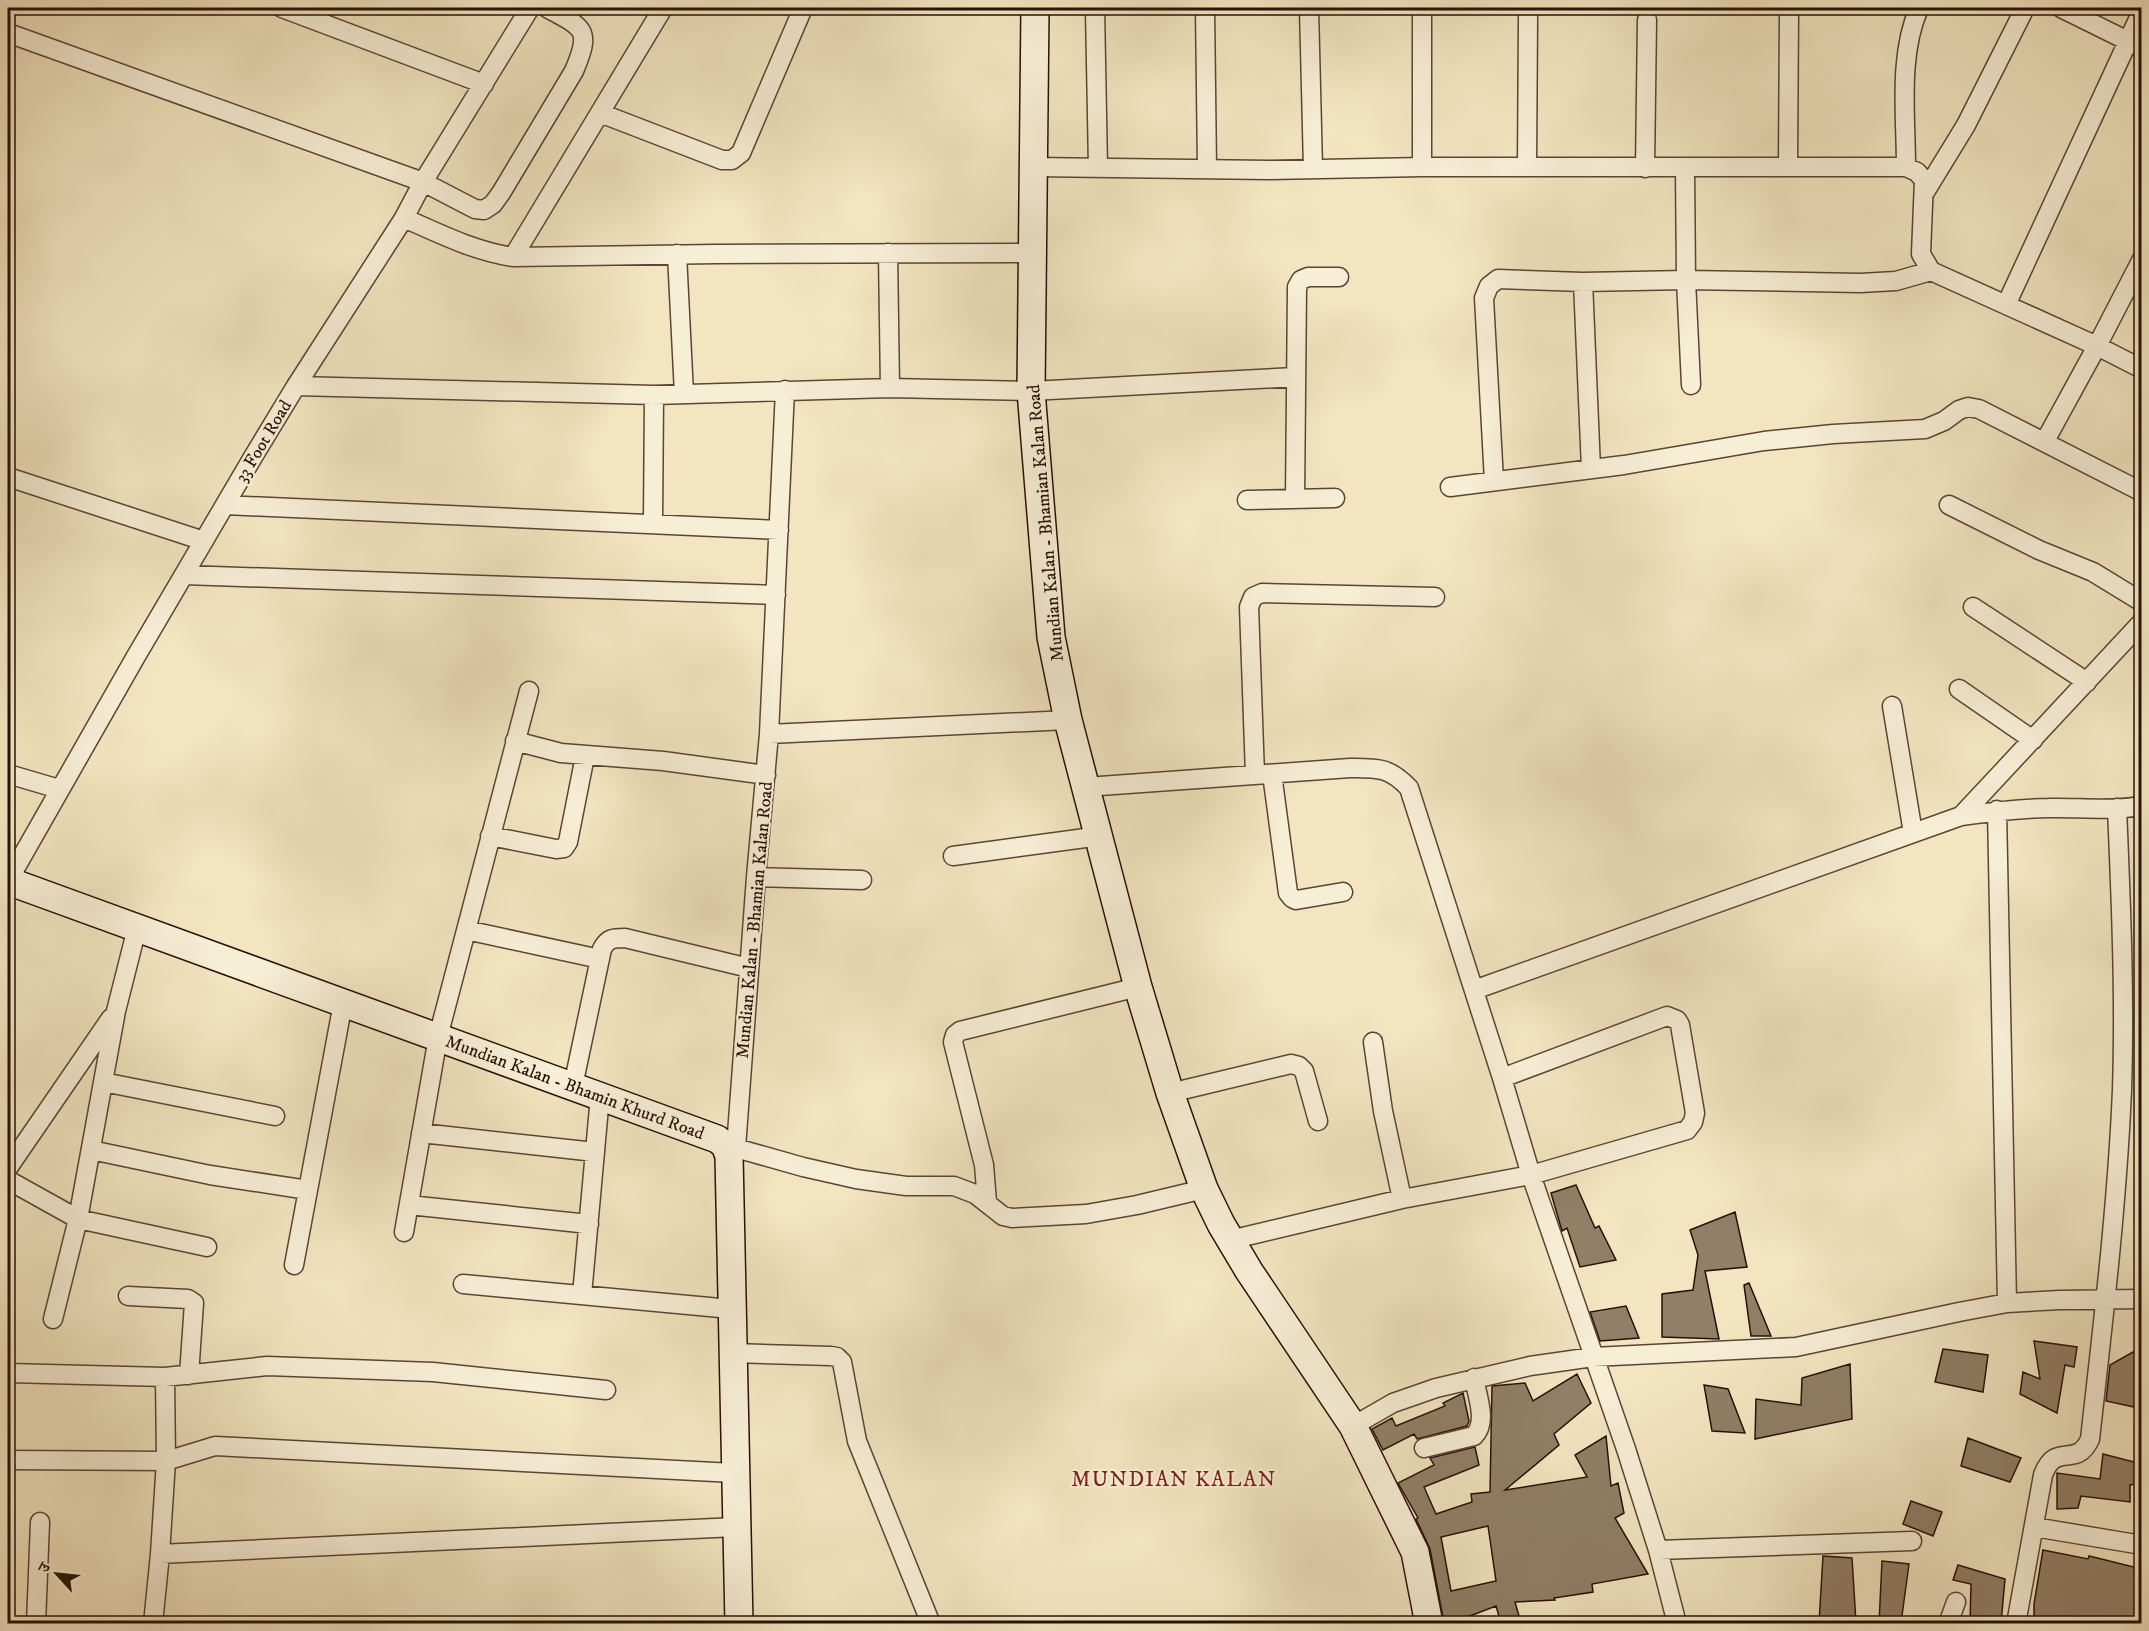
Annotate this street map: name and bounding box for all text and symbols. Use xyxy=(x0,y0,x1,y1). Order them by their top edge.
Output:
street label: Mundian Kalan - Bhamian Kalan Road xyxy=(1023,384,1069,662)
street label: 33 Foot Road xyxy=(231,396,297,487)
street label: Mundian Kalan - Bhamian Kalan Road xyxy=(732,781,778,1059)
street label: Mundian Kalan - Bhamin Khurd Road xyxy=(442,1031,707,1145)
district label: MUNDIAN KALAN xyxy=(1071,1467,1277,1493)
north arrow xyxy=(27,1544,87,1604)
text: उ xyxy=(33,1558,56,1577)

